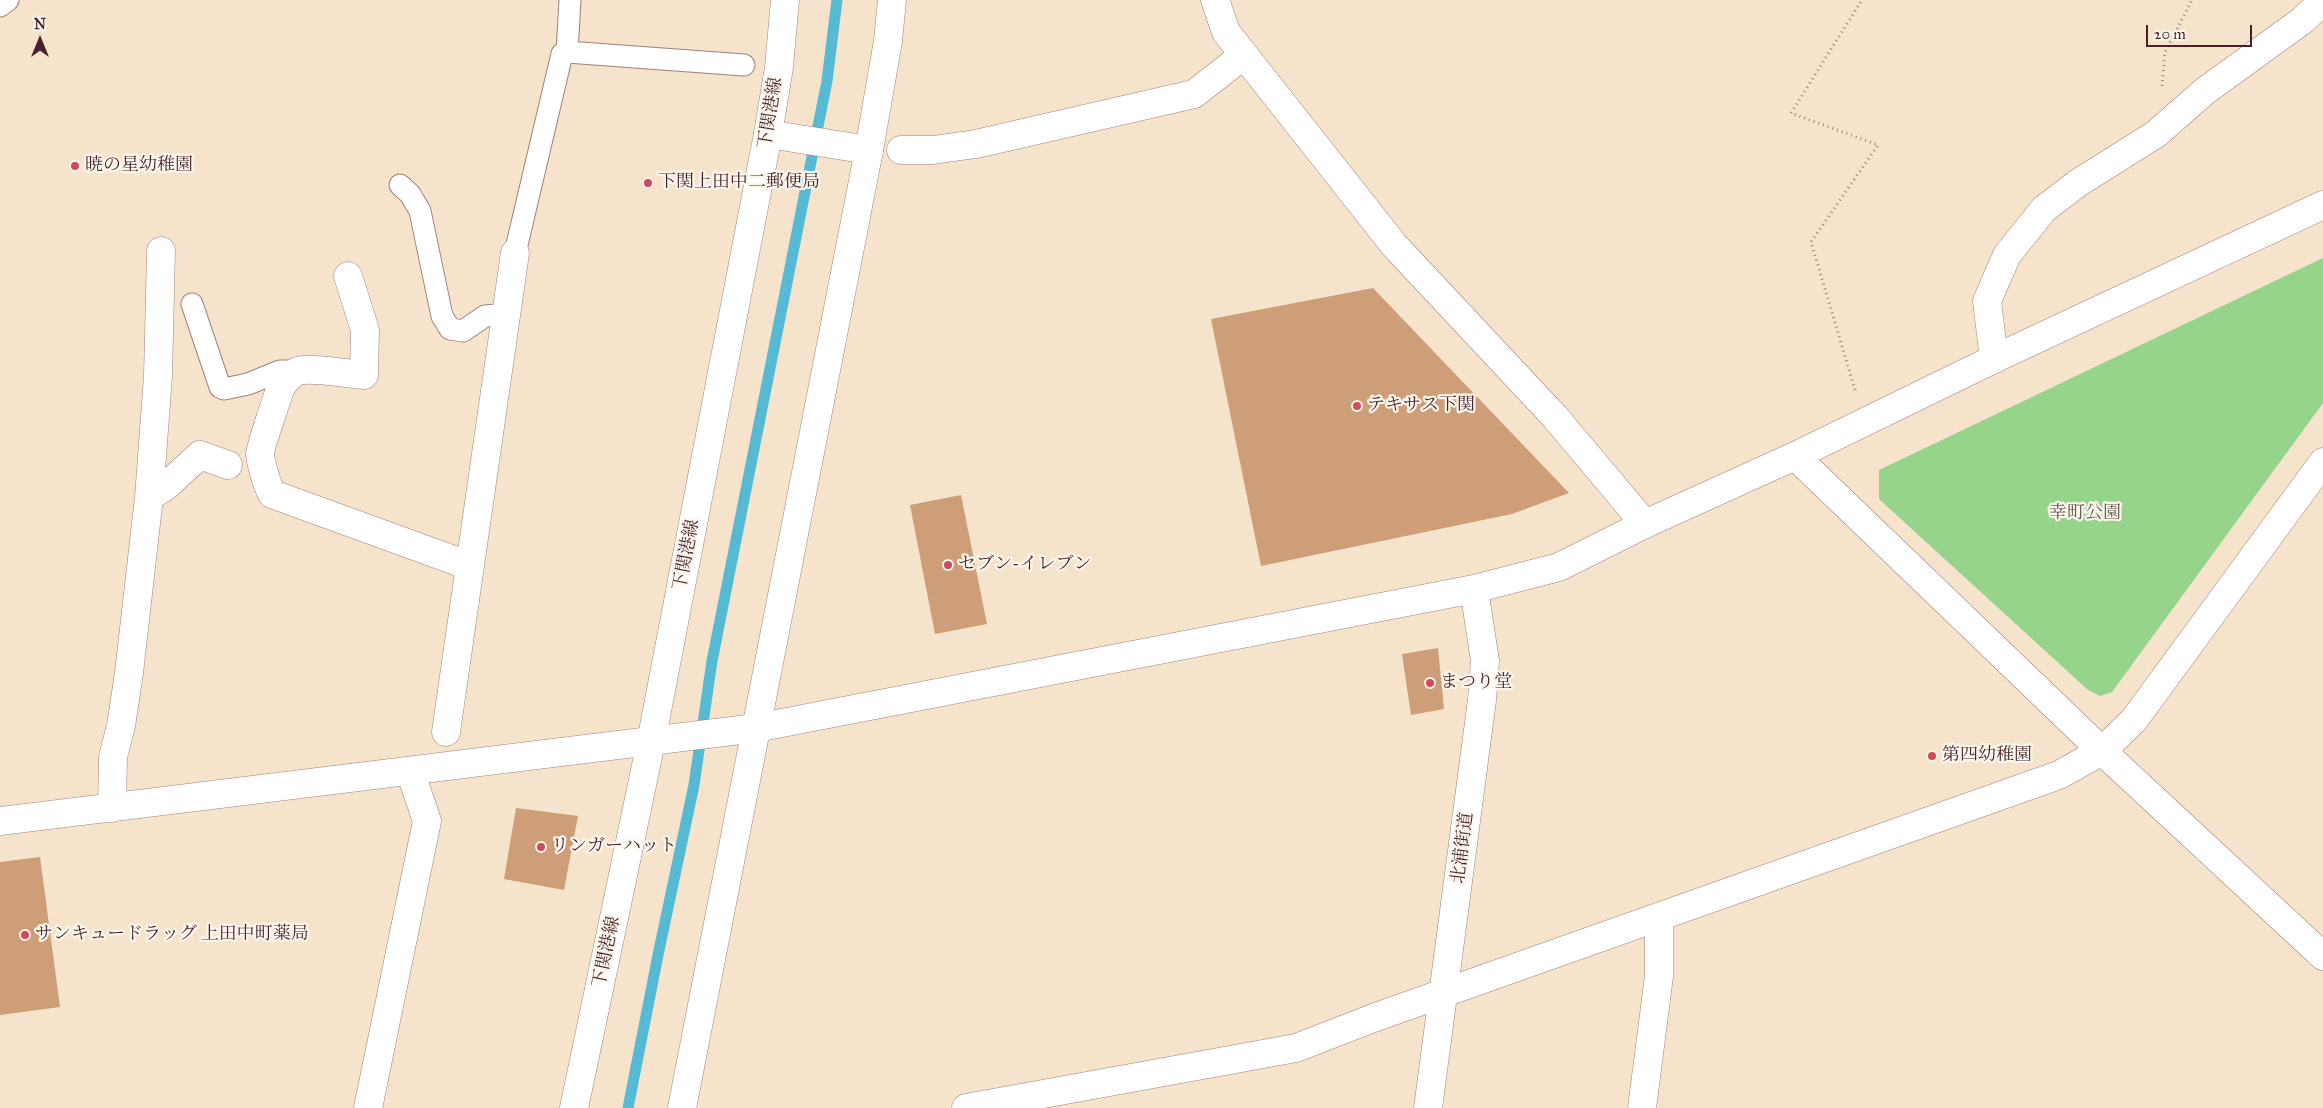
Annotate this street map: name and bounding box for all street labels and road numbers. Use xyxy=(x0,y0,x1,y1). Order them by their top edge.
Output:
street label: 下関港線 xyxy=(755,76,787,150)
street label: 下関港線 xyxy=(670,518,704,592)
street label: 北浦街道 xyxy=(1448,811,1478,885)
street label: 下関港線 xyxy=(589,915,625,989)

